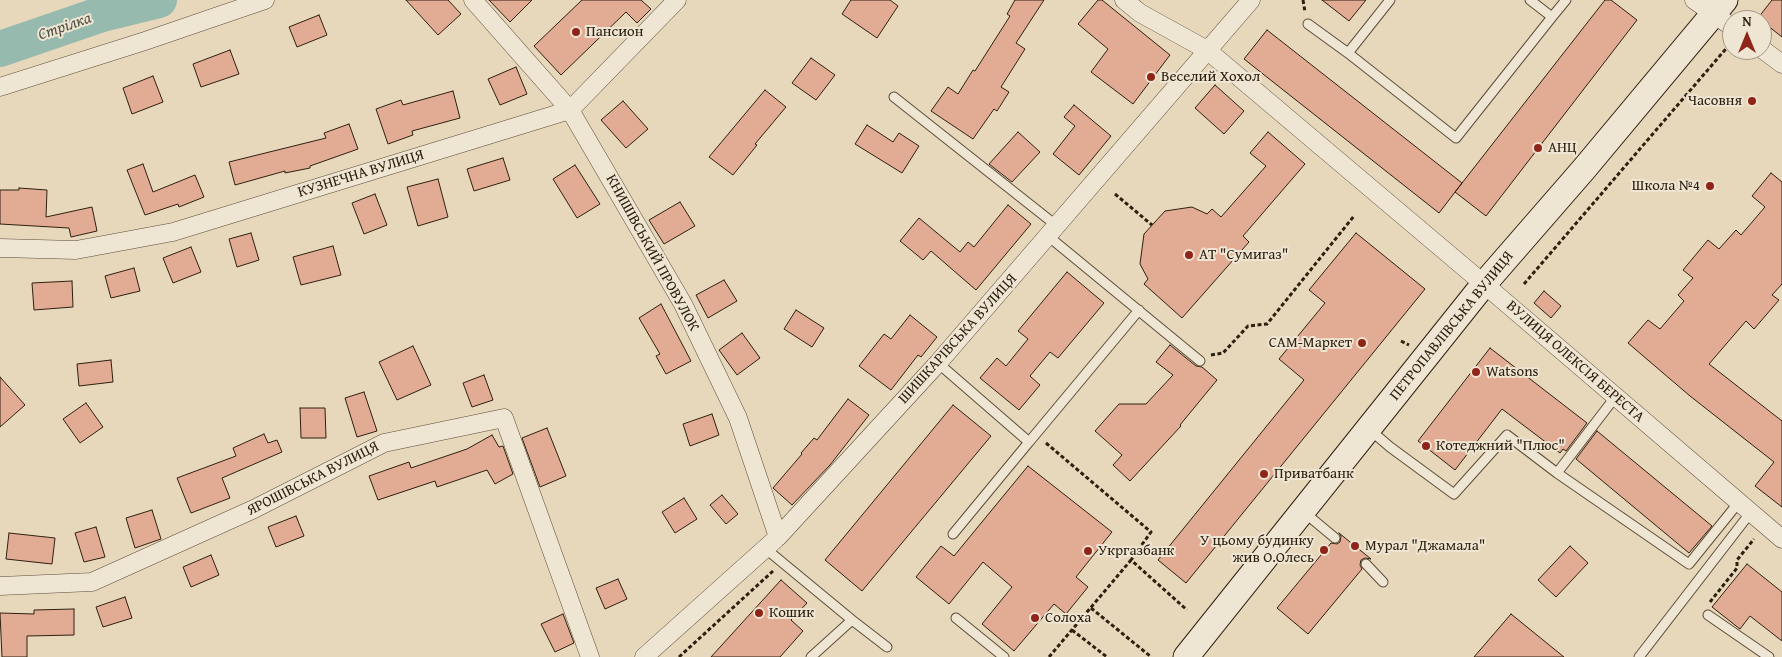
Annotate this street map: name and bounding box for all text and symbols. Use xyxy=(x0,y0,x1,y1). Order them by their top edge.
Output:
water label: Стрілка xyxy=(36,9,94,45)
north arrow xyxy=(1722,10,1772,60)
text: N xyxy=(1742,11,1752,31)
place label: Пансион xyxy=(586,23,643,41)
marker: Пансион xyxy=(570,26,582,38)
place label: Веселий Хохол xyxy=(1161,68,1260,86)
marker: Веселий Хохол xyxy=(1145,71,1157,83)
place label: Часовня xyxy=(1688,92,1742,110)
marker: Часовня xyxy=(1746,95,1758,107)
place label: АНЦ xyxy=(1548,139,1577,157)
marker: АНЦ xyxy=(1532,142,1544,154)
street label: КУЗНЕЧНА ВУЛИЦЯ xyxy=(296,146,426,202)
street label: КНИШІВСЬКИЙ ПРОВУЛОК xyxy=(601,171,703,335)
place label: Школа №4 xyxy=(1632,177,1700,195)
marker: Школа №4 xyxy=(1704,180,1716,192)
place label: АТ "Сумигаз" xyxy=(1199,246,1288,264)
street label: ПЕТРОПАВЛІВСЬКА ВУЛИЦЯ xyxy=(1386,248,1518,404)
marker: АТ "Сумигаз" xyxy=(1183,249,1195,261)
street label: ШИШКАРІВСЬКА ВУЛИЦЯ xyxy=(895,270,1021,408)
street label: ВУЛИЦЯ ОЛЕКСІЯ БЕРЕСТА xyxy=(1502,297,1648,427)
place label: САМ-Маркет xyxy=(1269,334,1352,352)
marker: САМ-Маркет xyxy=(1356,337,1368,349)
place label: Watsons xyxy=(1486,363,1539,381)
marker: Watsons xyxy=(1470,366,1482,378)
place label: Котеджний "Плюс" xyxy=(1436,437,1565,455)
street label: ЯРОШІВСЬКА ВУЛИЦЯ xyxy=(244,438,382,520)
marker: Котеджний "Плюс" xyxy=(1420,440,1432,452)
place label: Приватбанк xyxy=(1274,465,1354,483)
marker: Приватбанк xyxy=(1258,468,1270,480)
place label: У цьому будинку жив О.Олесь xyxy=(1200,532,1314,567)
place label: Мурал "Джамала" xyxy=(1365,537,1485,555)
marker: Мурал "Джамала" xyxy=(1349,540,1361,552)
place label: Укргазбанк xyxy=(1098,542,1174,560)
marker: У цьому будинку жив О.Олесь xyxy=(1318,544,1330,556)
marker: Укргазбанк xyxy=(1082,545,1094,557)
place label: Кошик xyxy=(769,604,814,622)
marker: Кошик xyxy=(753,607,765,619)
place label: Солоха xyxy=(1045,609,1091,627)
marker: Солоха xyxy=(1029,612,1041,624)

